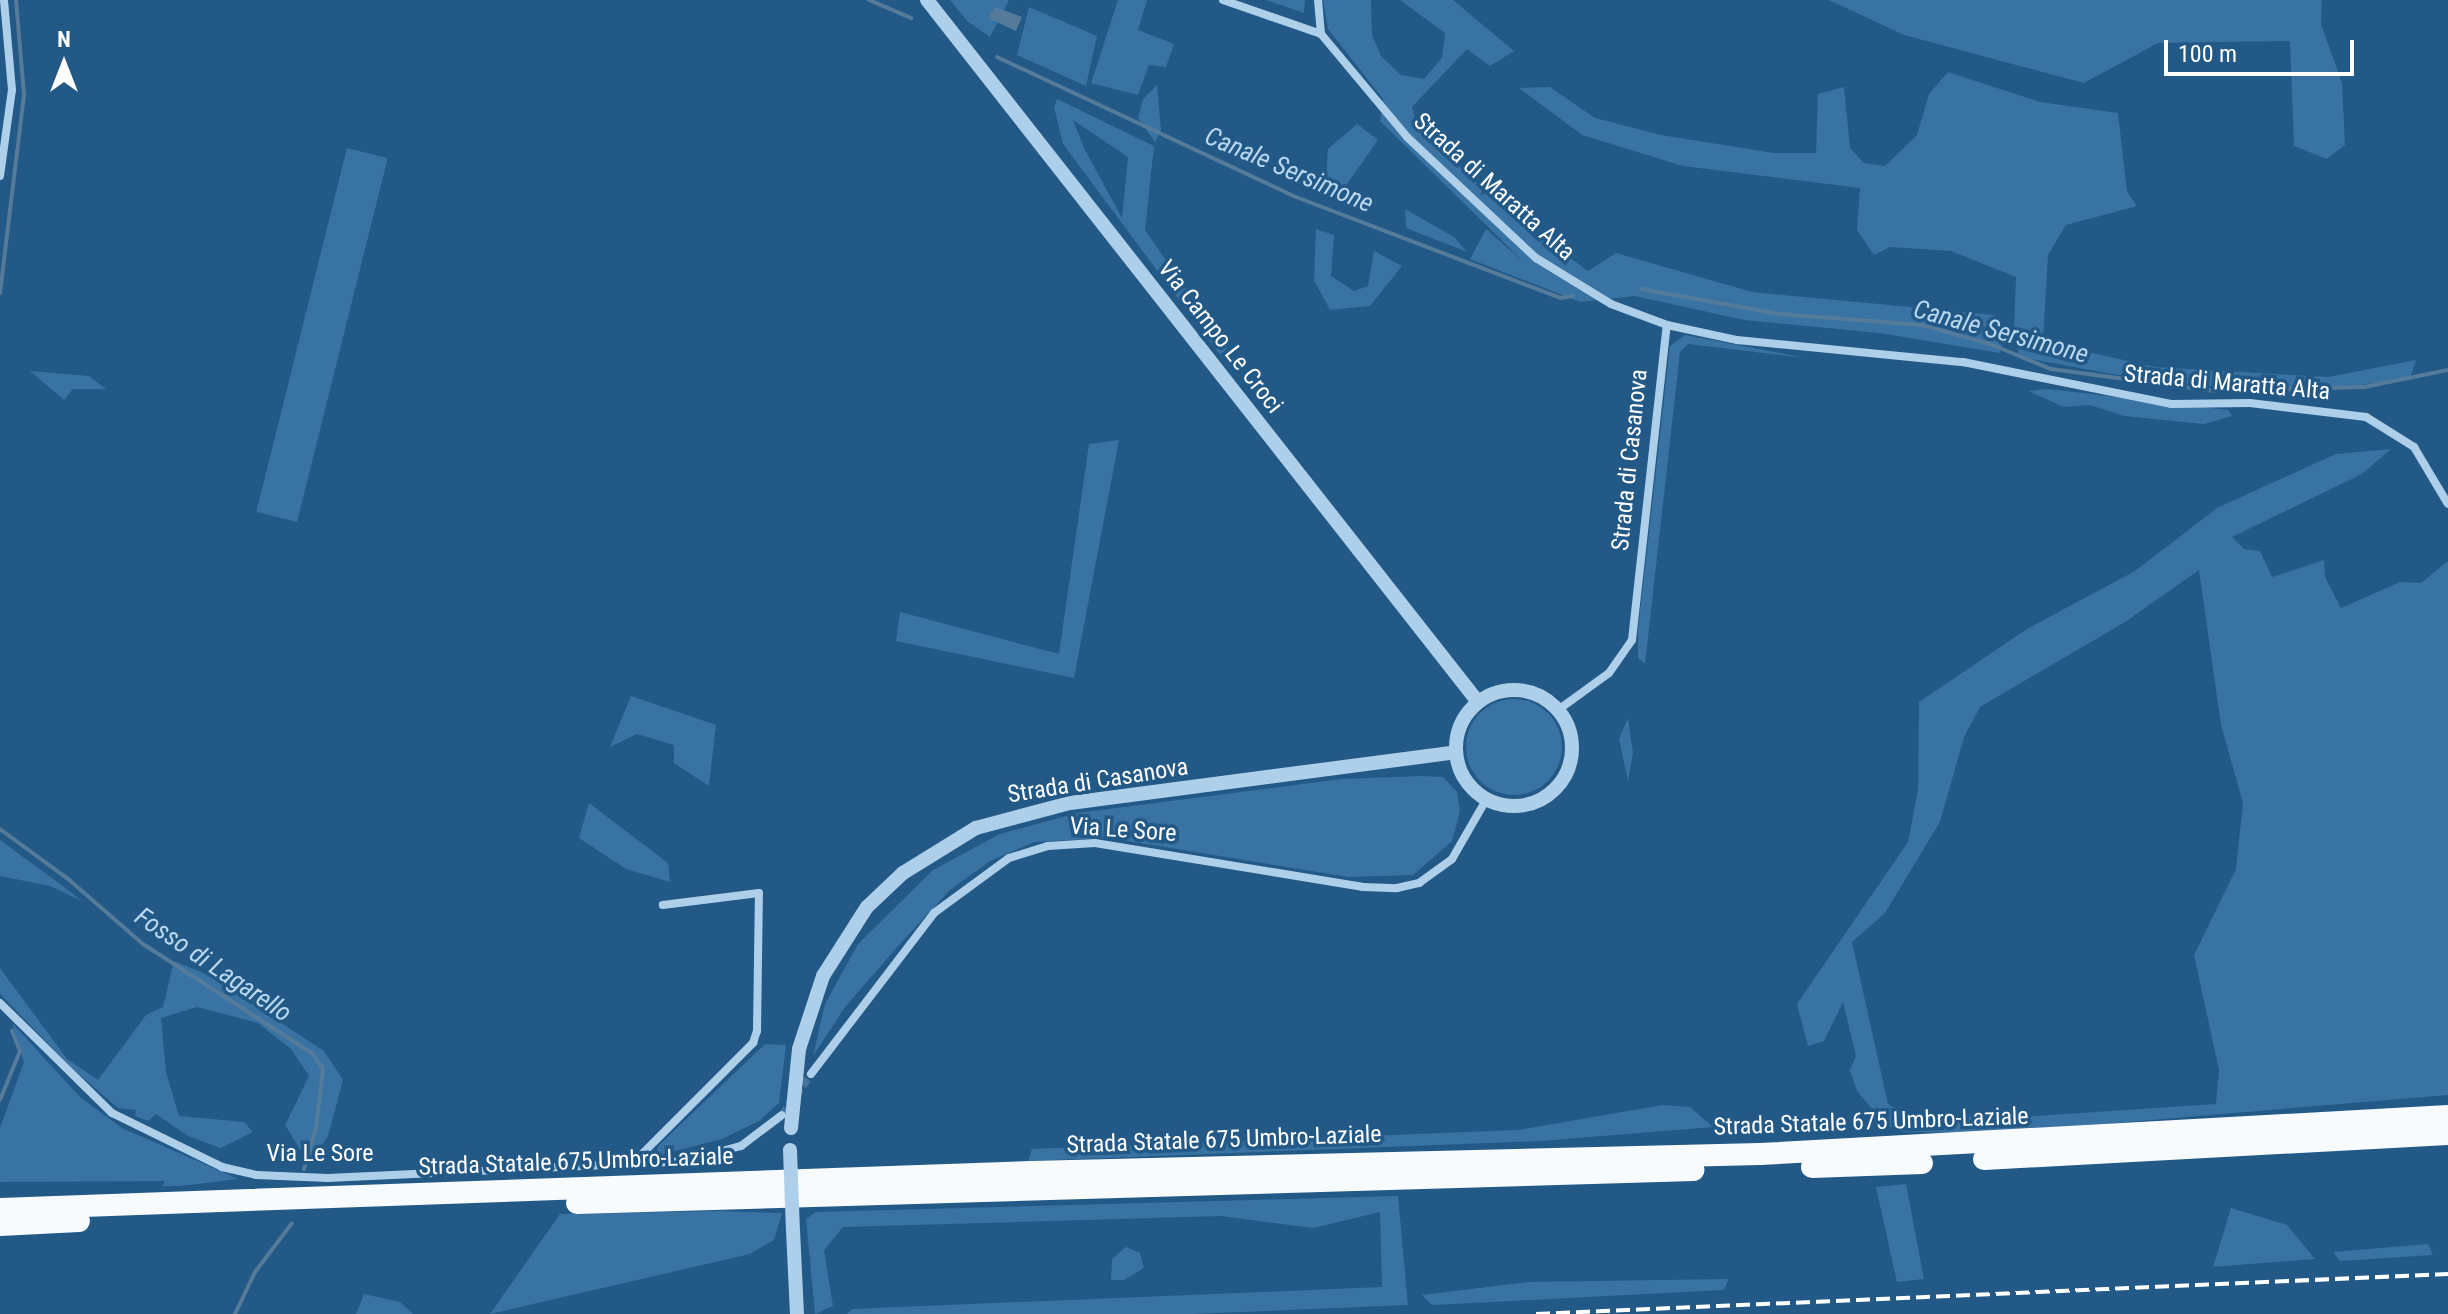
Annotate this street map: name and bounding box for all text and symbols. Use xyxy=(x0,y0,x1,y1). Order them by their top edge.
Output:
north arrow xyxy=(24,24,104,104)
scale bar xyxy=(2168,24,2358,74)
text: N xyxy=(57,27,71,52)
text: 100 m xyxy=(2178,40,2237,68)
street label: Strada di Maratta Alta xyxy=(1408,107,1580,267)
water label: Canale Sersimone xyxy=(1200,121,1378,219)
street label: Via Campo Le Croci xyxy=(1151,255,1289,419)
water label: Canale Sersimone xyxy=(1910,294,2092,370)
street label: Strada di Maratta Alta xyxy=(2123,360,2331,406)
street label: Strada di Casanova xyxy=(1606,368,1654,552)
street label: Strada di Casanova xyxy=(1006,753,1190,809)
street label: Via Le Sore xyxy=(1069,812,1177,848)
water label: Fosso di Lagarello xyxy=(129,901,297,1029)
street label: Strada Statale 675 Umbro-Laziale xyxy=(1713,1102,2029,1142)
street label: Strada Statale 675 Umbro-Laziale xyxy=(1066,1120,1382,1160)
street label: Via Le Sore xyxy=(267,1140,373,1168)
street label: Strada Statale 675 Umbro-Laziale xyxy=(418,1142,734,1182)

